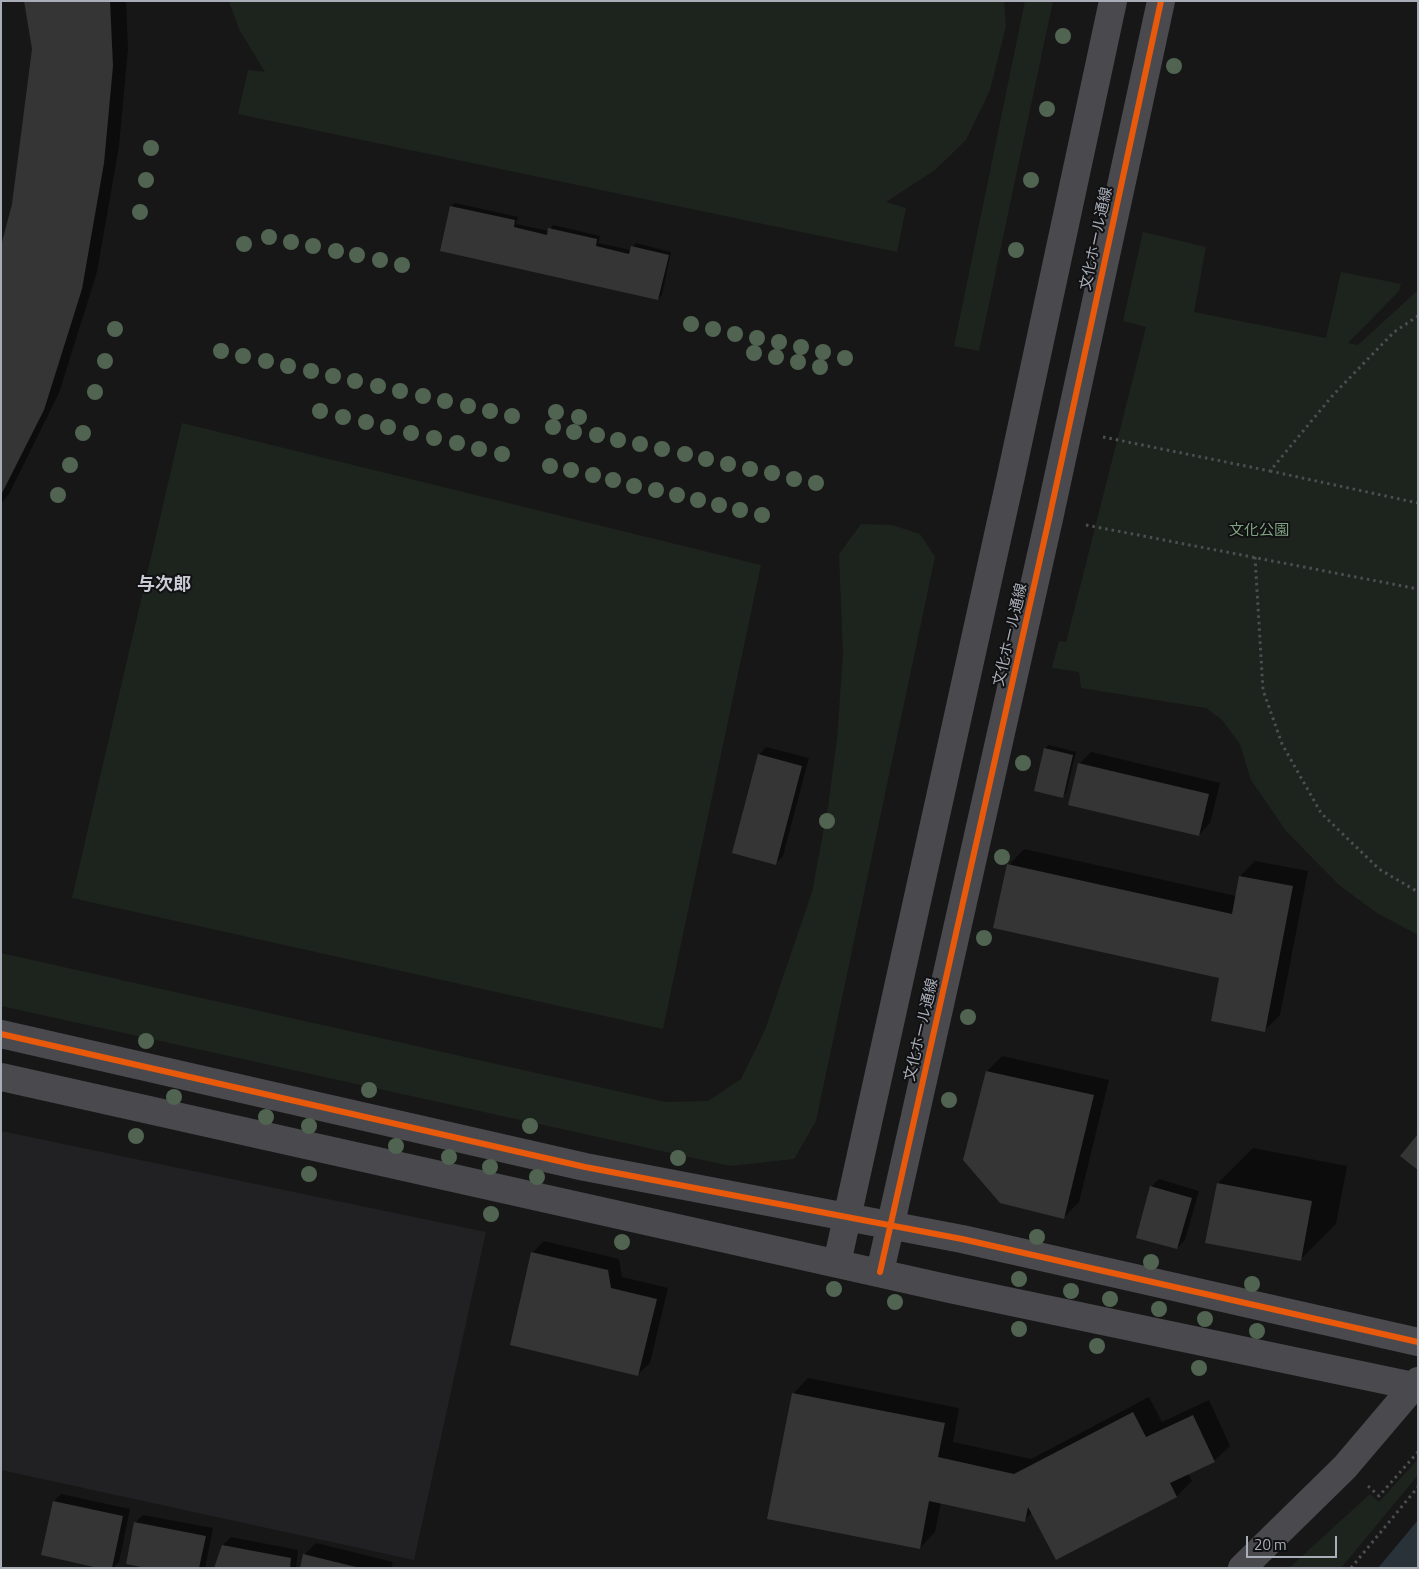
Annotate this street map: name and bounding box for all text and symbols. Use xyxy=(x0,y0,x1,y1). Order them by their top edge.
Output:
street label: 文化ホール通線 xyxy=(1077,186,1117,292)
park label: 文化公園 xyxy=(1229,522,1289,540)
district label: 与次郎 xyxy=(137,575,191,597)
street label: 文化ホール通線 xyxy=(990,582,1032,688)
street label: 文化ホール通線 xyxy=(901,977,943,1083)
scale bar xyxy=(1249,1526,1340,1558)
text: 20 m xyxy=(1254,1533,1287,1556)

